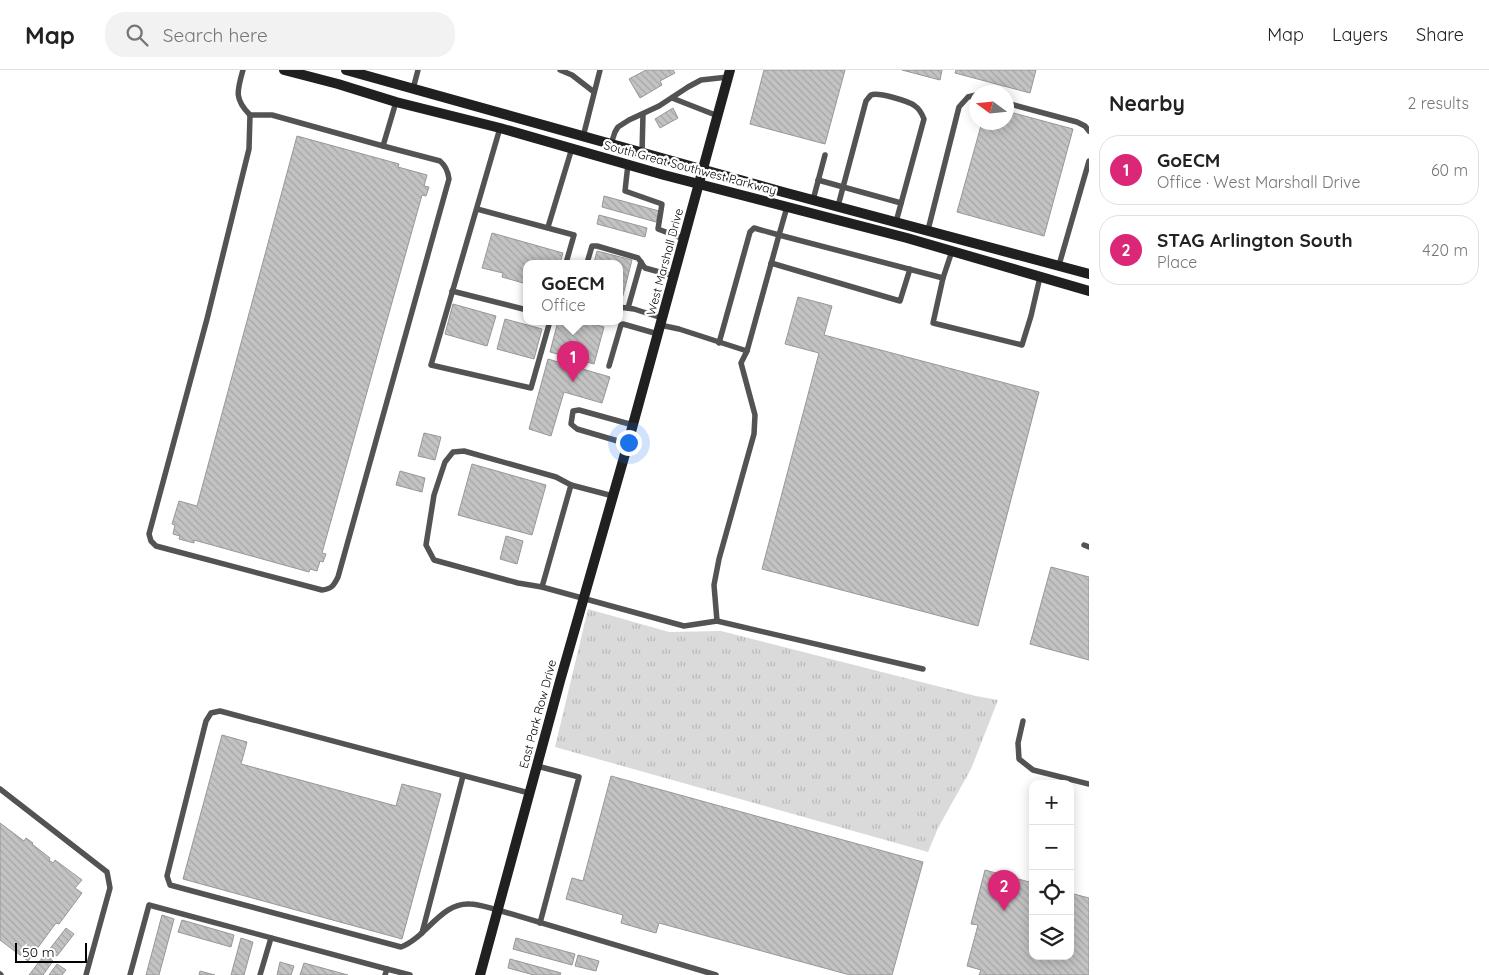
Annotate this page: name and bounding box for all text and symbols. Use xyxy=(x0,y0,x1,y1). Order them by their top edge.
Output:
search box xyxy=(105,12,455,57)
text: Map xyxy=(25,20,75,50)
icon: search xyxy=(123,21,151,49)
text: Search here xyxy=(163,23,268,47)
text: Map xyxy=(1267,23,1304,46)
text: Layers xyxy=(1332,23,1388,46)
text: Share xyxy=(1416,23,1464,46)
north arrow xyxy=(969,85,1014,130)
text: Nearby xyxy=(1109,90,1185,116)
text: 2 results xyxy=(1407,93,1469,113)
street label: South Great Southwest Parkway xyxy=(602,137,778,198)
text: GoECM xyxy=(1157,148,1220,172)
text: 1 xyxy=(1123,160,1129,180)
text: 60 m xyxy=(1431,160,1468,180)
text: Office · West Marshall Drive xyxy=(1157,172,1361,192)
street label: West Marshall Drive xyxy=(643,206,686,317)
text: STAG Arlington South xyxy=(1157,228,1353,252)
text: 2 xyxy=(1121,240,1131,260)
text: 420 m xyxy=(1422,240,1468,260)
text: Place xyxy=(1157,252,1197,272)
popup xyxy=(523,260,623,325)
text: GoECM xyxy=(541,271,605,295)
text: Office xyxy=(541,295,586,315)
pin: 1 xyxy=(557,341,589,382)
your location xyxy=(616,430,642,456)
street label: East Park Row Drive xyxy=(516,658,559,770)
map controls xyxy=(1029,780,1074,960)
button: + xyxy=(1029,780,1074,825)
button: − xyxy=(1029,825,1074,870)
pin: 2 xyxy=(988,870,1020,911)
button: locate xyxy=(1029,870,1074,915)
button: layers xyxy=(1029,915,1074,960)
scale bar xyxy=(15,940,88,963)
text: 50 m xyxy=(22,943,55,961)

